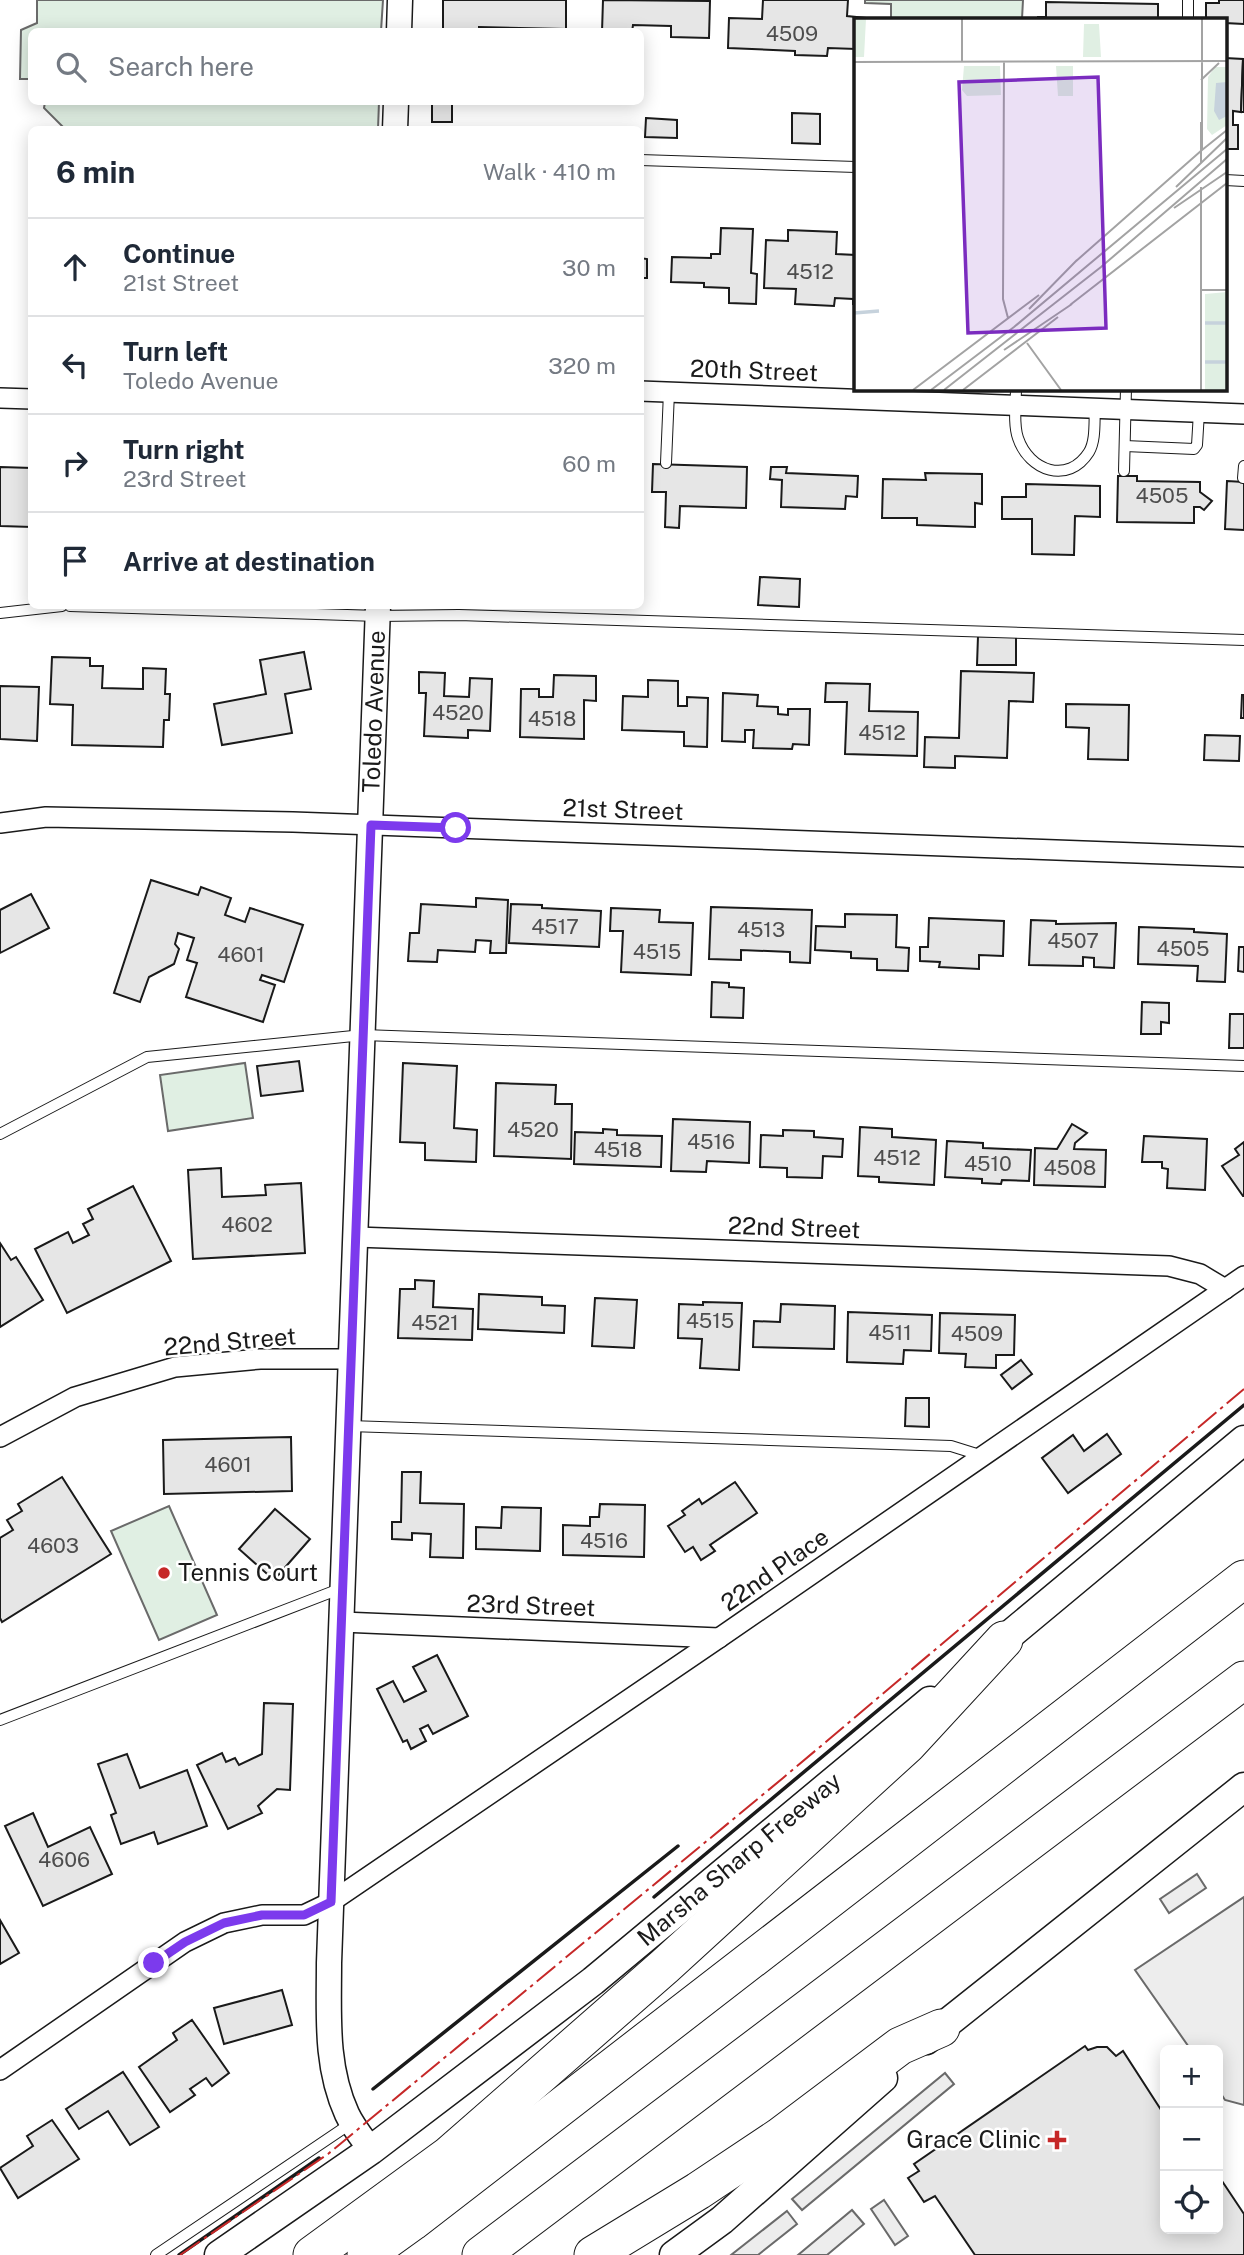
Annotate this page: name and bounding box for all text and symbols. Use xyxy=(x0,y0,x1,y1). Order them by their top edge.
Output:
inset map xyxy=(854,18,1226,390)
house number: 4509 xyxy=(766,21,818,46)
search box xyxy=(28,28,644,105)
icon: search xyxy=(52,48,90,86)
text: Search here xyxy=(108,51,254,82)
text: 6 min xyxy=(56,154,135,190)
text: Walk · 410 m xyxy=(483,158,616,185)
text: Continue xyxy=(123,238,235,269)
icon: ahead xyxy=(56,248,94,286)
text: 30 m xyxy=(562,254,616,281)
house number: 4512 xyxy=(786,259,834,284)
text: 21st Street xyxy=(123,269,239,296)
text: Turn left xyxy=(123,336,228,367)
icon: left xyxy=(56,346,94,384)
text: 320 m xyxy=(548,352,616,379)
street label: 20th Street xyxy=(690,354,819,386)
text: Toledo Avenue xyxy=(123,367,279,394)
text: Turn right xyxy=(123,434,245,465)
icon: right xyxy=(56,444,94,482)
text: 60 m xyxy=(562,450,616,477)
text: 23rd Street xyxy=(123,465,247,492)
house number: 4505 xyxy=(1136,483,1188,508)
icon: arrive xyxy=(56,542,94,580)
text: Arrive at destination xyxy=(123,546,375,577)
street label: Toledo Avenue xyxy=(356,630,390,793)
house number: 4520 xyxy=(432,700,484,725)
house number: 4518 xyxy=(528,706,576,731)
house number: 4512 xyxy=(858,720,906,745)
street label: 21st Street xyxy=(562,793,684,825)
route start xyxy=(440,812,471,843)
house number: 4517 xyxy=(531,914,579,939)
house number: 4513 xyxy=(737,917,785,942)
house number: 4507 xyxy=(1047,928,1099,953)
house number: 4505 xyxy=(1157,936,1209,961)
house number: 4515 xyxy=(633,939,681,964)
house number: 4601 xyxy=(217,942,265,967)
house number: 4520 xyxy=(507,1117,559,1142)
house number: 4516 xyxy=(687,1129,735,1154)
house number: 4518 xyxy=(594,1137,642,1162)
house number: 4512 xyxy=(873,1145,921,1170)
house number: 4510 xyxy=(964,1151,1012,1176)
house number: 4508 xyxy=(1044,1155,1096,1180)
street label: 22nd Street xyxy=(727,1211,861,1243)
house number: 4602 xyxy=(221,1212,273,1237)
house number: 4515 xyxy=(686,1308,734,1333)
house number: 4521 xyxy=(411,1310,459,1335)
house number: 4511 xyxy=(868,1320,912,1345)
street label: 22nd Street xyxy=(163,1321,297,1361)
house number: 4509 xyxy=(951,1321,1003,1346)
house number: 4601 xyxy=(204,1452,252,1477)
street label: 22nd Place xyxy=(715,1522,834,1616)
house number: 4516 xyxy=(580,1528,628,1553)
house number: 4603 xyxy=(27,1533,79,1558)
place label: Tennis Court xyxy=(178,1558,318,1586)
marker: Tennis Court xyxy=(156,1565,172,1581)
street label: 23rd Street xyxy=(466,1589,596,1621)
street label: Marsha Sharp Freeway xyxy=(631,1766,846,1951)
house number: 4606 xyxy=(38,1847,90,1872)
route end xyxy=(138,1947,169,1978)
map controls xyxy=(1160,2045,1223,2234)
button: + xyxy=(1160,2045,1223,2108)
button: − xyxy=(1160,2108,1223,2171)
place label: Grace Clinic xyxy=(906,2125,1041,2153)
marker: Grace Clinic xyxy=(1047,2130,1067,2150)
button: locate xyxy=(1160,2171,1223,2234)

